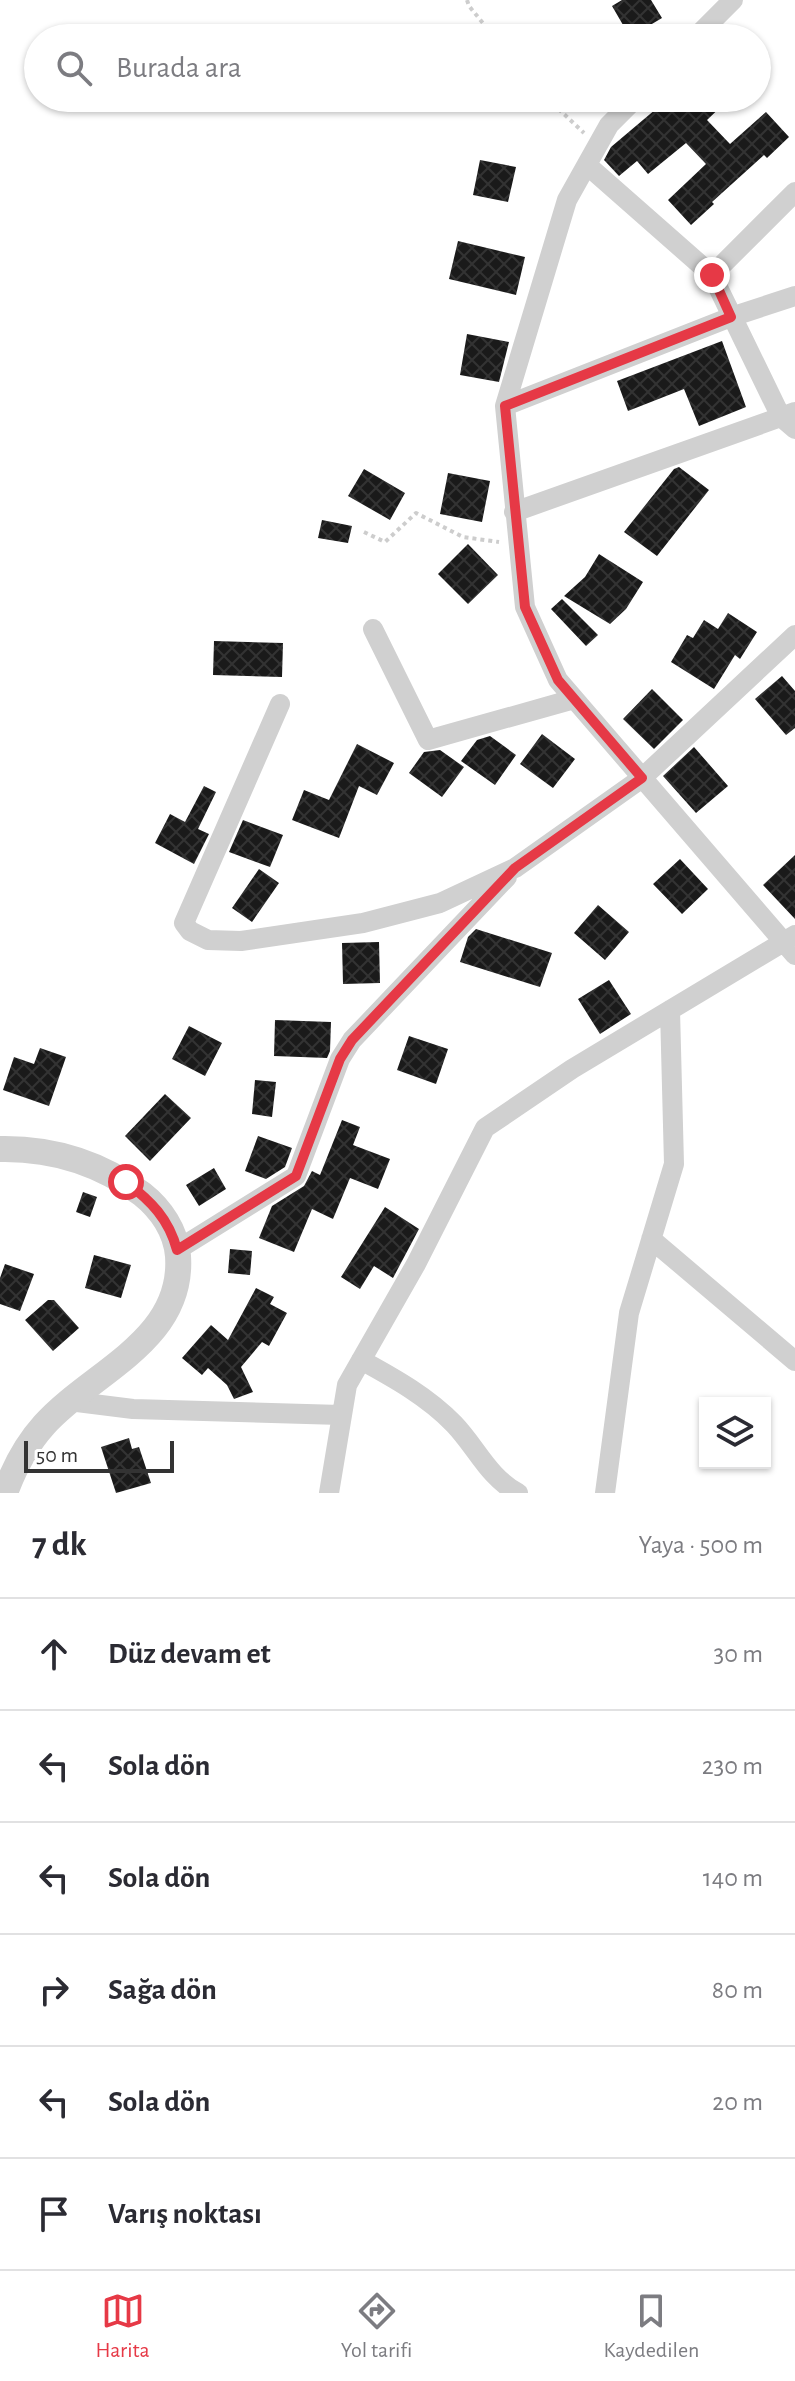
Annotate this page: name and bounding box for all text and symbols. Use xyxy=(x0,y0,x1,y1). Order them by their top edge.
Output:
search box xyxy=(24,24,771,112)
icon: search xyxy=(52,46,96,90)
text: Burada ara xyxy=(116,53,242,83)
route end xyxy=(694,257,730,293)
route start xyxy=(108,1164,144,1200)
map controls xyxy=(699,1397,771,1469)
button: layers xyxy=(699,1397,771,1469)
scale bar xyxy=(24,1437,174,1473)
text: 50 m xyxy=(36,1444,78,1466)
text: 7 dk xyxy=(32,1528,87,1562)
text: Yaya · 500 m xyxy=(639,1532,763,1558)
icon: ahead xyxy=(32,1632,76,1676)
text: Düz devam et xyxy=(108,1639,271,1669)
text: 30 m xyxy=(713,1641,763,1667)
icon: left xyxy=(32,1744,76,1788)
text: Sola dön xyxy=(108,1751,210,1781)
text: 230 m xyxy=(702,1753,763,1779)
icon: left xyxy=(32,1856,76,1900)
text: Sola dön xyxy=(108,1863,210,1893)
text: 140 m xyxy=(703,1865,763,1891)
icon: right xyxy=(32,1968,76,2012)
text: Sağa dön xyxy=(108,1975,217,2005)
text: 80 m xyxy=(712,1977,763,2003)
icon: left xyxy=(32,2080,76,2124)
text: Sola dön xyxy=(108,2087,210,2117)
text: 20 m xyxy=(712,2089,763,2115)
icon: arrive xyxy=(32,2192,76,2236)
text: Varış noktası xyxy=(108,2199,262,2229)
tab: Harita xyxy=(96,2289,150,2363)
tab: Yol tarifi xyxy=(341,2289,412,2363)
tab: Kaydedilen xyxy=(603,2289,699,2363)

